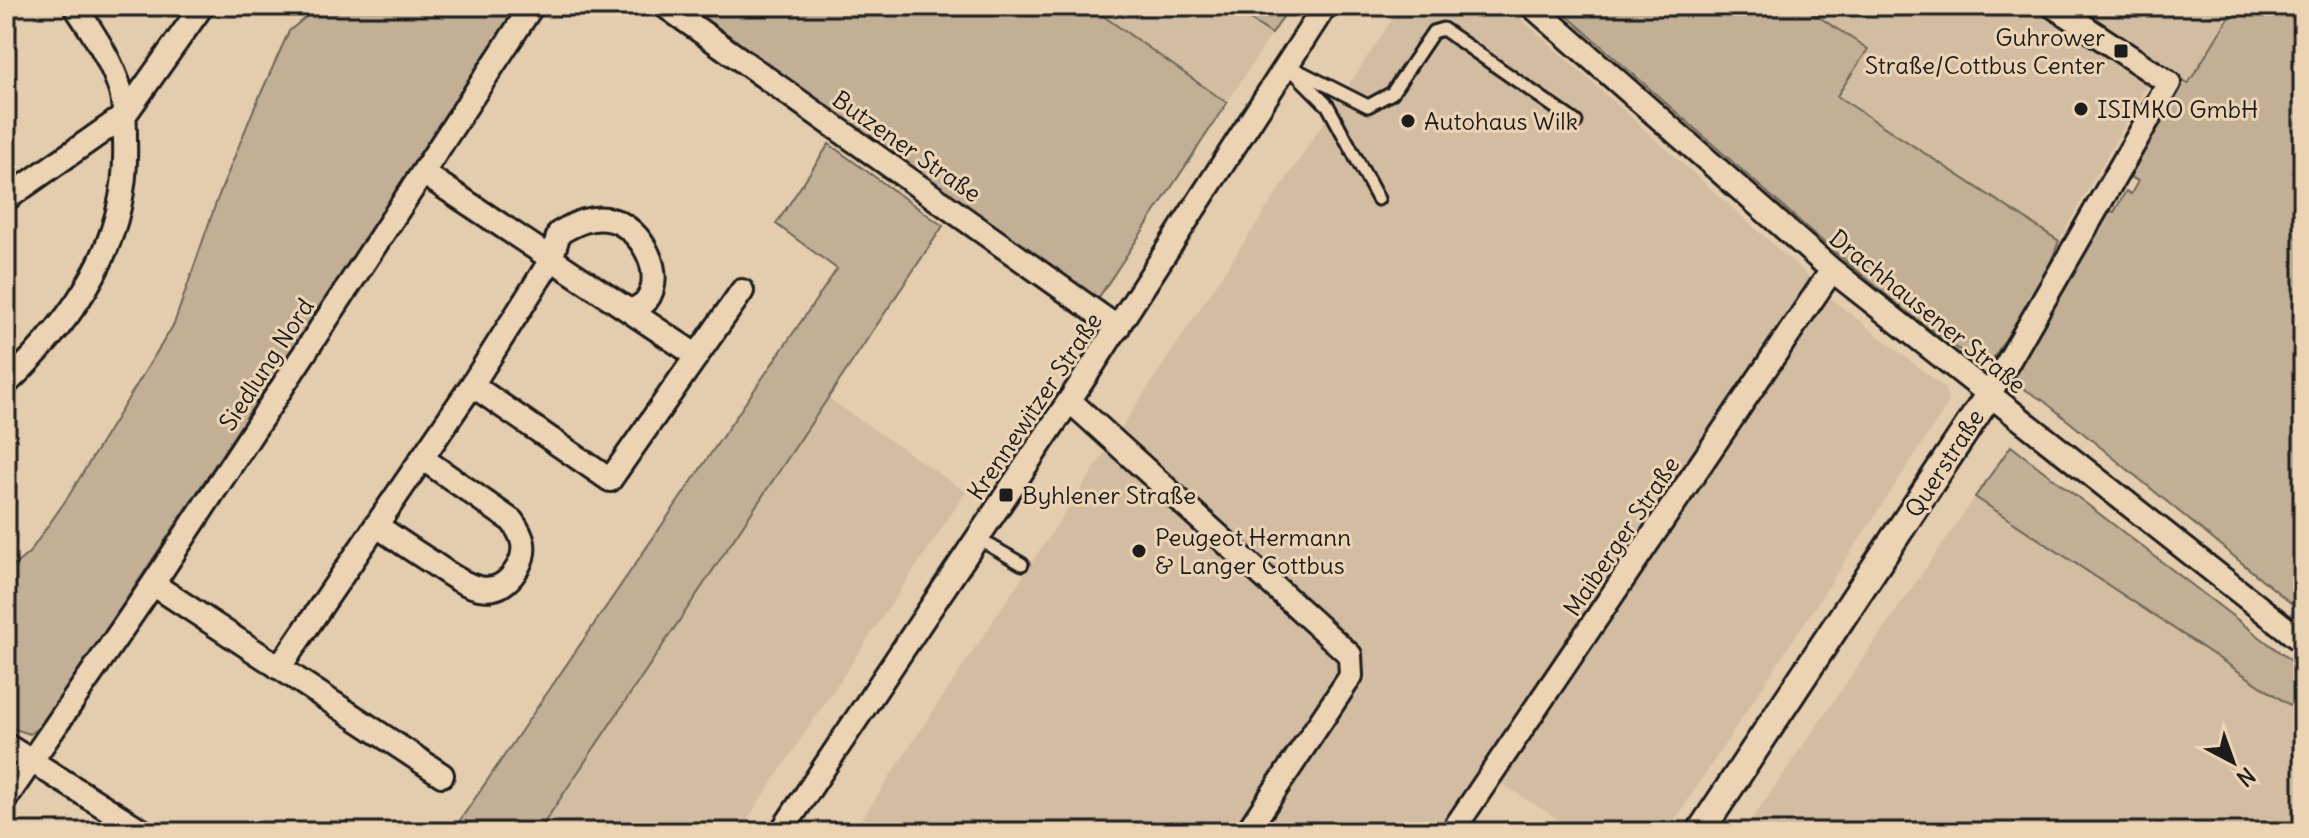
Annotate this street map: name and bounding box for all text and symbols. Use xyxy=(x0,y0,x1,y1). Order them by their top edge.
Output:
place label: Guhrower Straße/Cottbus Center xyxy=(1865,22,2105,80)
marker: Guhrower Straße/Cottbus Center xyxy=(2112,42,2130,60)
street label: Butzener Straße xyxy=(827,84,987,208)
place label: ISIMKO GmbH xyxy=(2097,94,2258,124)
marker: ISIMKO GmbH xyxy=(2072,100,2090,118)
place label: Autohaus Wilk xyxy=(1424,106,1578,136)
marker: Autohaus Wilk xyxy=(1399,112,1417,130)
street label: Drachhausener Straße xyxy=(1824,223,2032,399)
street label: Siedlung Nord xyxy=(212,292,320,436)
street label: Krennewitzer Straße xyxy=(960,307,1108,505)
street label: Querstraße xyxy=(1898,403,1990,523)
street label: Maiberger Straße xyxy=(1557,450,1685,622)
place label: Byhlener Straße xyxy=(1022,480,1196,510)
marker: Byhlener Straße xyxy=(997,486,1015,504)
place label: Peugeot Hermann & Langer Cottbus xyxy=(1155,522,1351,580)
marker: Peugeot Hermann & Langer Cottbus xyxy=(1130,542,1148,560)
north arrow xyxy=(2193,722,2273,802)
text: N xyxy=(2231,762,2261,793)

